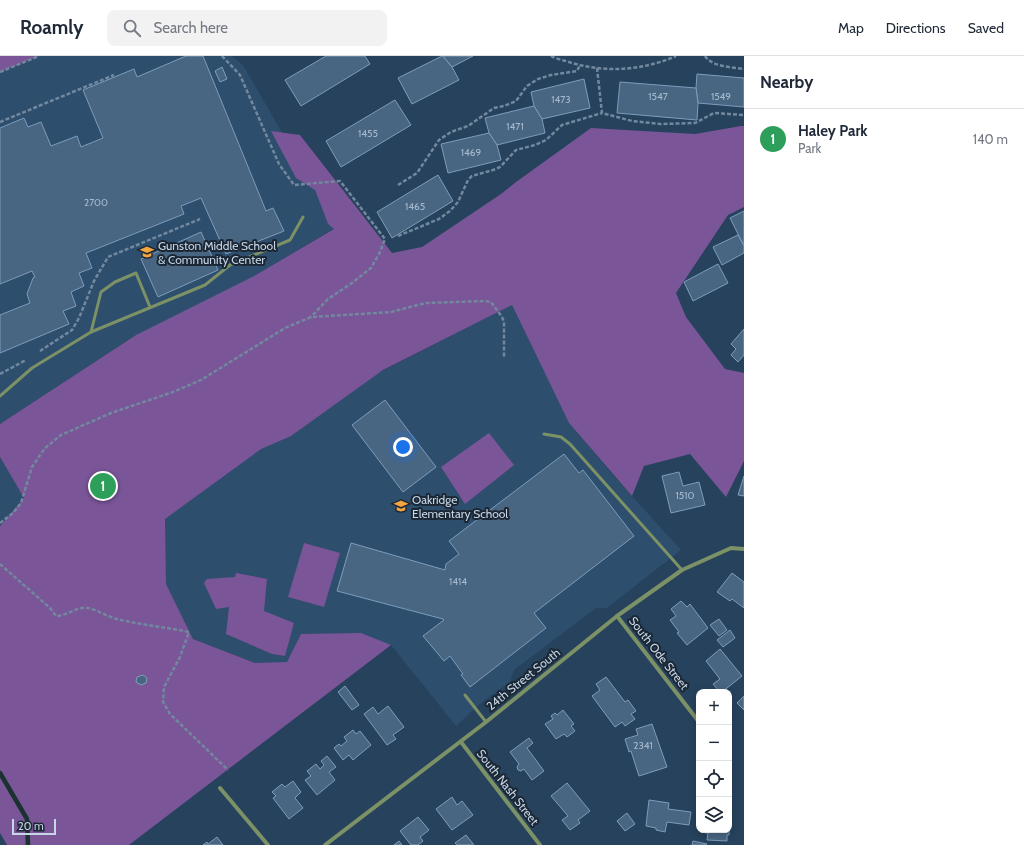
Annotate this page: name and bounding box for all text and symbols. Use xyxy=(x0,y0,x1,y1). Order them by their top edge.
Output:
search box xyxy=(107,10,387,46)
text: Roamly xyxy=(20,16,83,39)
icon: search xyxy=(121,17,143,39)
text: Search here xyxy=(153,19,228,37)
text: Map xyxy=(838,19,864,37)
text: Directions xyxy=(886,19,946,37)
text: Saved xyxy=(968,19,1004,37)
text: Nearby xyxy=(760,72,813,92)
house number: 1547 xyxy=(648,90,668,103)
house number: 1549 xyxy=(711,90,731,103)
house number: 1473 xyxy=(551,93,571,106)
house number: 1471 xyxy=(506,120,524,133)
text: Haley Park xyxy=(798,122,868,140)
house number: 1455 xyxy=(358,127,378,140)
text: 1 xyxy=(771,131,775,147)
text: 140 m xyxy=(973,131,1008,147)
text: Park xyxy=(798,140,821,156)
house number: 1469 xyxy=(461,146,482,159)
house number: 2700 xyxy=(84,196,108,209)
house number: 1465 xyxy=(405,200,425,213)
place label: Gunston Middle School & Community Center xyxy=(158,238,276,267)
school or university icon: Gunston Middle School & Community Center xyxy=(139,244,155,260)
your location xyxy=(393,437,413,457)
pin: 1 xyxy=(90,471,116,501)
house number: 1510 xyxy=(676,489,694,502)
place label: Oakridge Elementary School xyxy=(412,492,508,521)
school or university icon: Oakridge Elementary School xyxy=(393,498,409,514)
house number: 1414 xyxy=(449,575,467,588)
street label: South Ode Street xyxy=(626,613,692,693)
street label: 24th Street South xyxy=(483,645,563,713)
map controls xyxy=(696,689,732,833)
button: + xyxy=(696,689,732,725)
button: − xyxy=(696,725,732,761)
house number: 2341 xyxy=(633,739,653,752)
street label: South Nash Street xyxy=(474,746,542,828)
button: locate xyxy=(696,761,732,797)
button: layers xyxy=(696,797,732,833)
scale bar xyxy=(12,817,56,836)
text: 20 m xyxy=(18,819,44,833)

